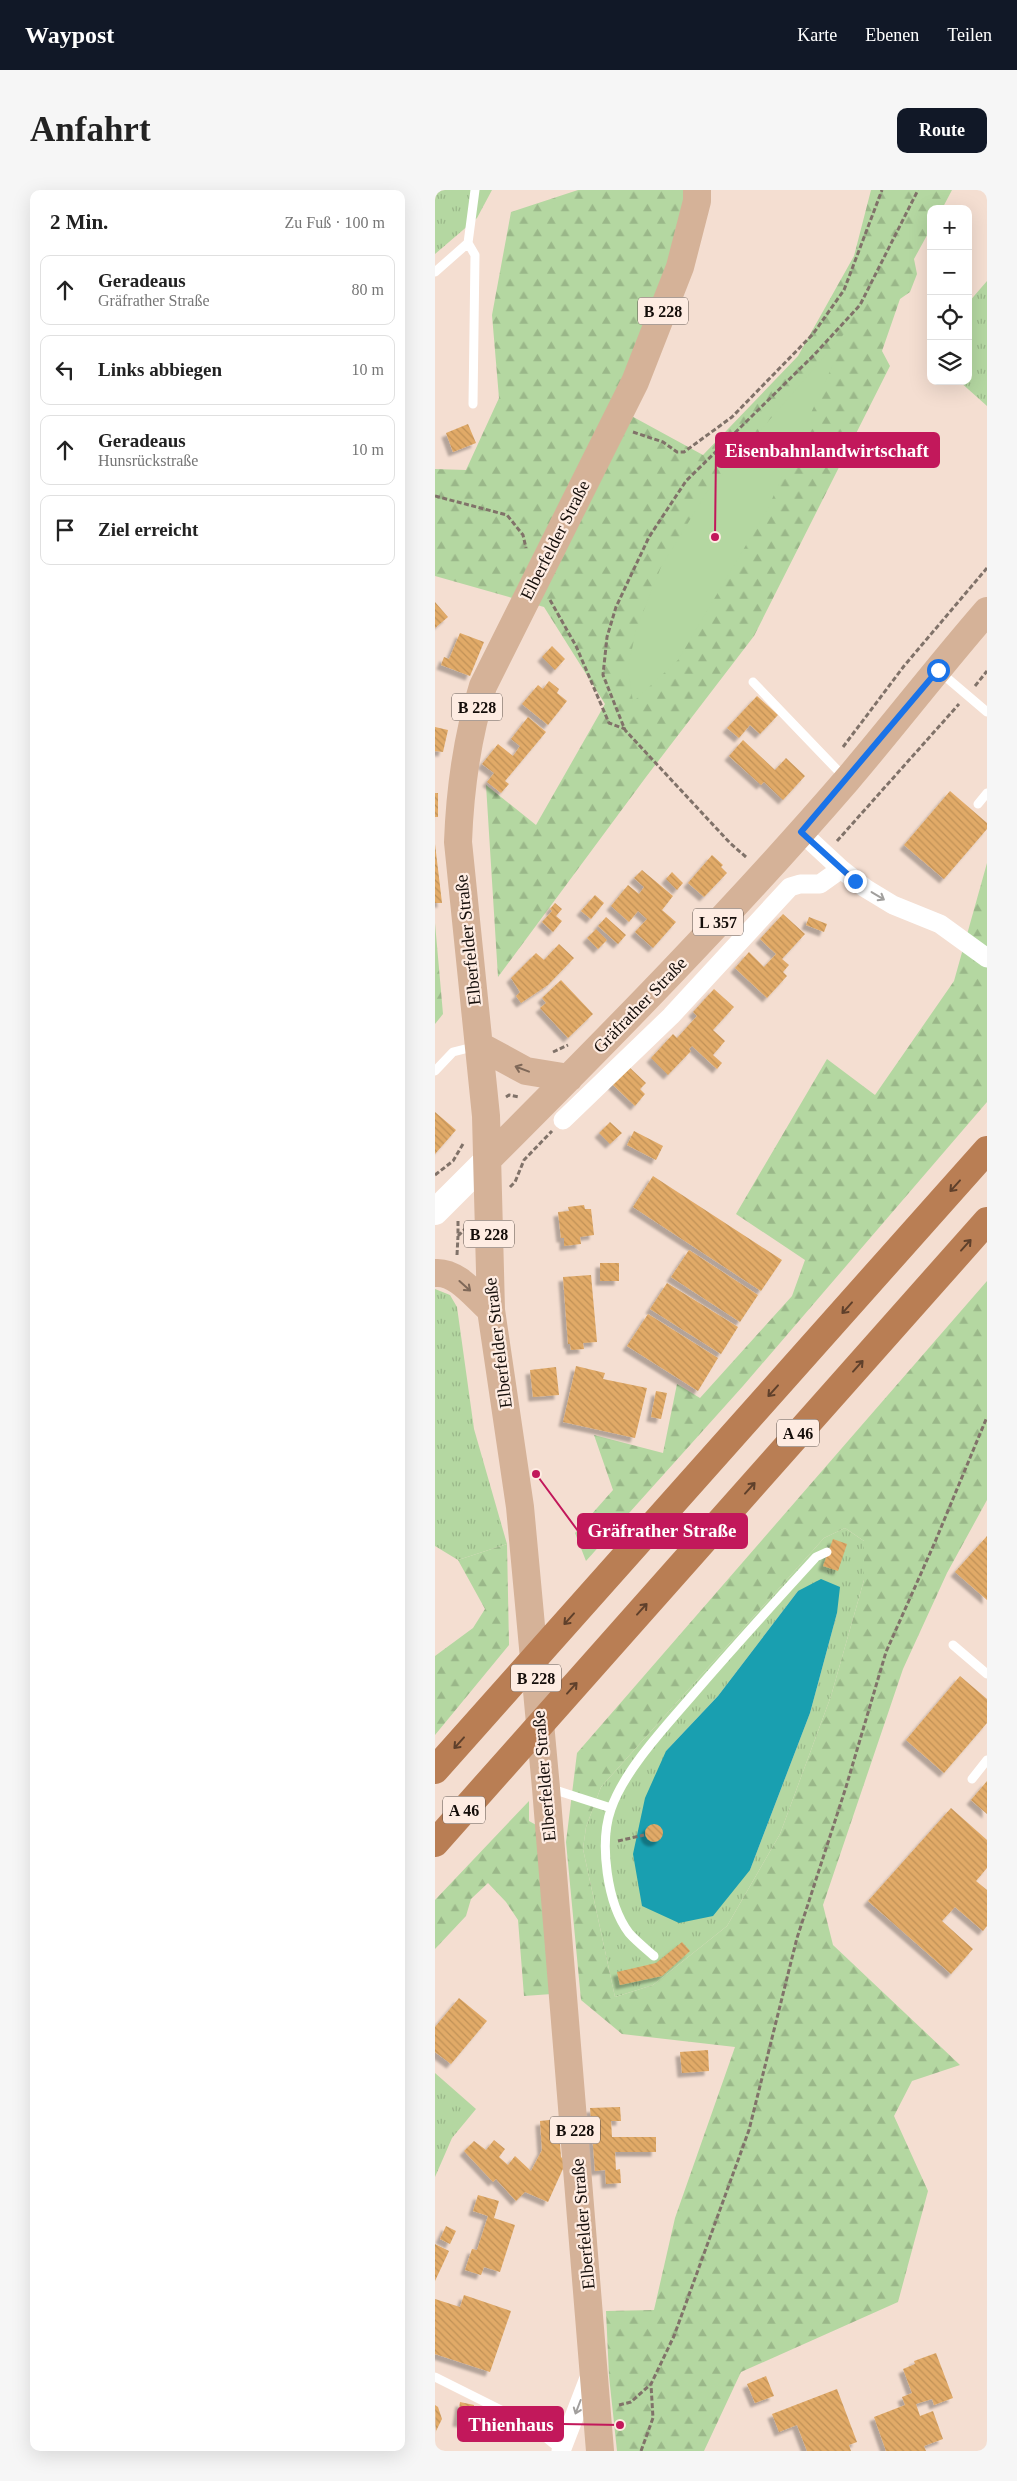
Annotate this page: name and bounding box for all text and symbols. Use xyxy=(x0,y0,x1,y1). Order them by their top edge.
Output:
text: Waypost xyxy=(25,22,114,48)
text: Karte xyxy=(797,25,837,45)
text: Ebenen xyxy=(865,25,919,45)
text: Teilen xyxy=(947,25,992,45)
button: Route xyxy=(897,108,987,153)
text: Anfahrt xyxy=(30,110,151,149)
map controls xyxy=(927,205,972,385)
button: + xyxy=(927,205,972,250)
text: 2 Min. xyxy=(50,210,108,234)
text: Zu Fuß · 100 m xyxy=(285,214,385,231)
button: − xyxy=(927,250,972,295)
text: Geradeaus xyxy=(98,270,186,291)
icon: ahead xyxy=(51,276,79,304)
text: 80 m xyxy=(352,281,384,298)
text: Gräfrather Straße xyxy=(98,292,210,309)
button: locate xyxy=(927,295,972,340)
road number: B 228 xyxy=(638,298,688,324)
button: layers xyxy=(927,340,972,385)
icon: left xyxy=(51,356,79,384)
text: Links abbiegen xyxy=(98,359,222,380)
text: 10 m xyxy=(352,361,384,378)
text: Geradeaus xyxy=(98,430,186,451)
callout: Eisenbahnlandwirtschaft xyxy=(716,433,939,467)
icon: ahead xyxy=(51,436,79,464)
text: Eisenbahnlandwirtschaft xyxy=(725,440,930,461)
text: 10 m xyxy=(352,441,384,458)
text: Hunsrückstraße xyxy=(98,452,198,469)
street label: Elberfelder Straße xyxy=(516,477,594,603)
icon: arrive xyxy=(51,516,79,544)
text: Ziel erreicht xyxy=(98,519,198,540)
route start xyxy=(927,659,950,682)
road number: B 228 xyxy=(452,694,502,720)
route end xyxy=(844,870,867,893)
street label: Elberfelder Straße xyxy=(451,874,485,1006)
one-way arrow xyxy=(870,891,884,901)
road number: L 357 xyxy=(693,909,743,936)
street label: Gräfrather Straße xyxy=(589,953,691,1057)
one-way arrow xyxy=(515,1063,530,1073)
one-way arrow xyxy=(949,1180,960,1193)
road number: B 228 xyxy=(464,1220,514,1248)
one-way arrow xyxy=(960,1238,972,1251)
street label: Elberfelder Straße xyxy=(480,1277,516,1409)
one-way arrow xyxy=(458,1281,471,1292)
one-way arrow xyxy=(841,1301,853,1314)
one-way arrow xyxy=(852,1360,864,1373)
one-way arrow xyxy=(767,1384,779,1397)
road number: A 46 xyxy=(777,1420,819,1446)
one-way arrow xyxy=(744,1481,756,1494)
callout: Gräfrather Straße xyxy=(578,1514,747,1548)
text: Gräfrather Straße xyxy=(588,1520,736,1541)
one-way arrow xyxy=(636,1603,648,1616)
one-way arrow xyxy=(563,1612,575,1625)
road number: B 228 xyxy=(511,1665,561,1692)
one-way arrow xyxy=(567,1682,578,1695)
street label: Elberfelder Straße xyxy=(528,1710,560,1842)
one-way arrow xyxy=(453,1737,465,1750)
road number: A 46 xyxy=(443,1796,485,1824)
road number: B 228 xyxy=(550,2116,600,2144)
street label: Elberfelder Straße xyxy=(567,2158,599,2290)
one-way arrow xyxy=(573,2399,582,2414)
callout: Thienhaus xyxy=(458,2407,563,2441)
text: Thienhaus xyxy=(468,2414,554,2435)

